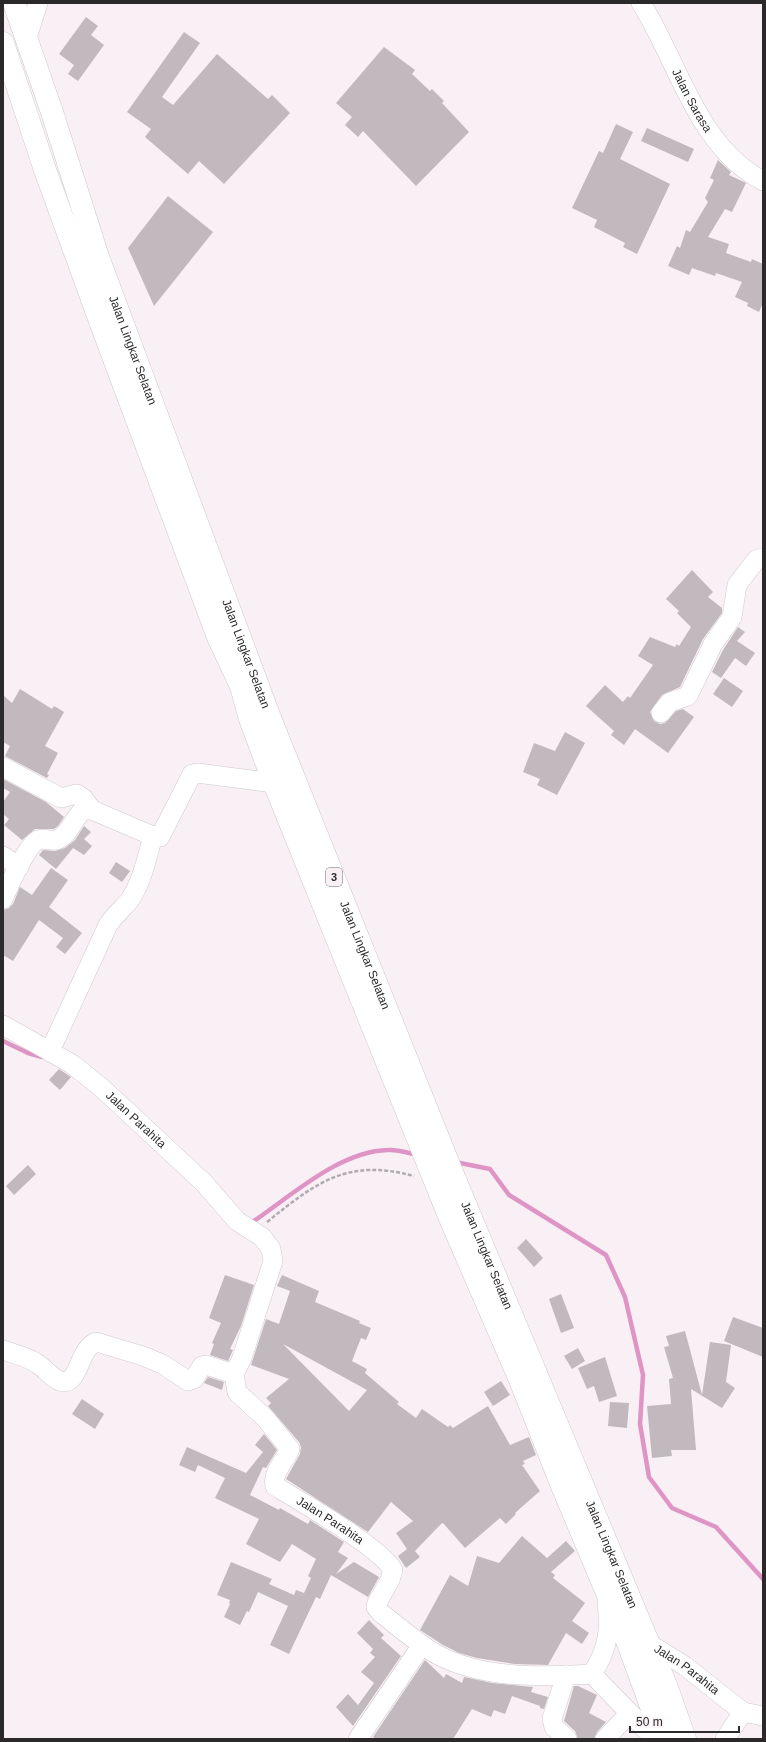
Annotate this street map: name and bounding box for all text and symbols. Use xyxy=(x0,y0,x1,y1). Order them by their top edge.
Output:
street label: Jalan Sarasa xyxy=(669,66,715,135)
street label: Jalan Lingkar Selatan xyxy=(106,294,160,407)
street label: Jalan Lingkar Selatan xyxy=(219,597,273,710)
road number: 3 xyxy=(326,868,342,886)
street label: Jalan Lingkar Selatan xyxy=(337,899,393,1011)
street label: Jalan Parahita xyxy=(103,1088,169,1151)
street label: Jalan Lingkar Selatan xyxy=(458,1199,515,1311)
street label: Jalan Parahita xyxy=(294,1494,367,1547)
street label: Jalan Lingkar Selatan xyxy=(583,1498,640,1610)
street label: Jalan Parahita xyxy=(652,1642,722,1698)
scale bar xyxy=(630,1708,739,1734)
text: 50 m xyxy=(636,1715,663,1729)

